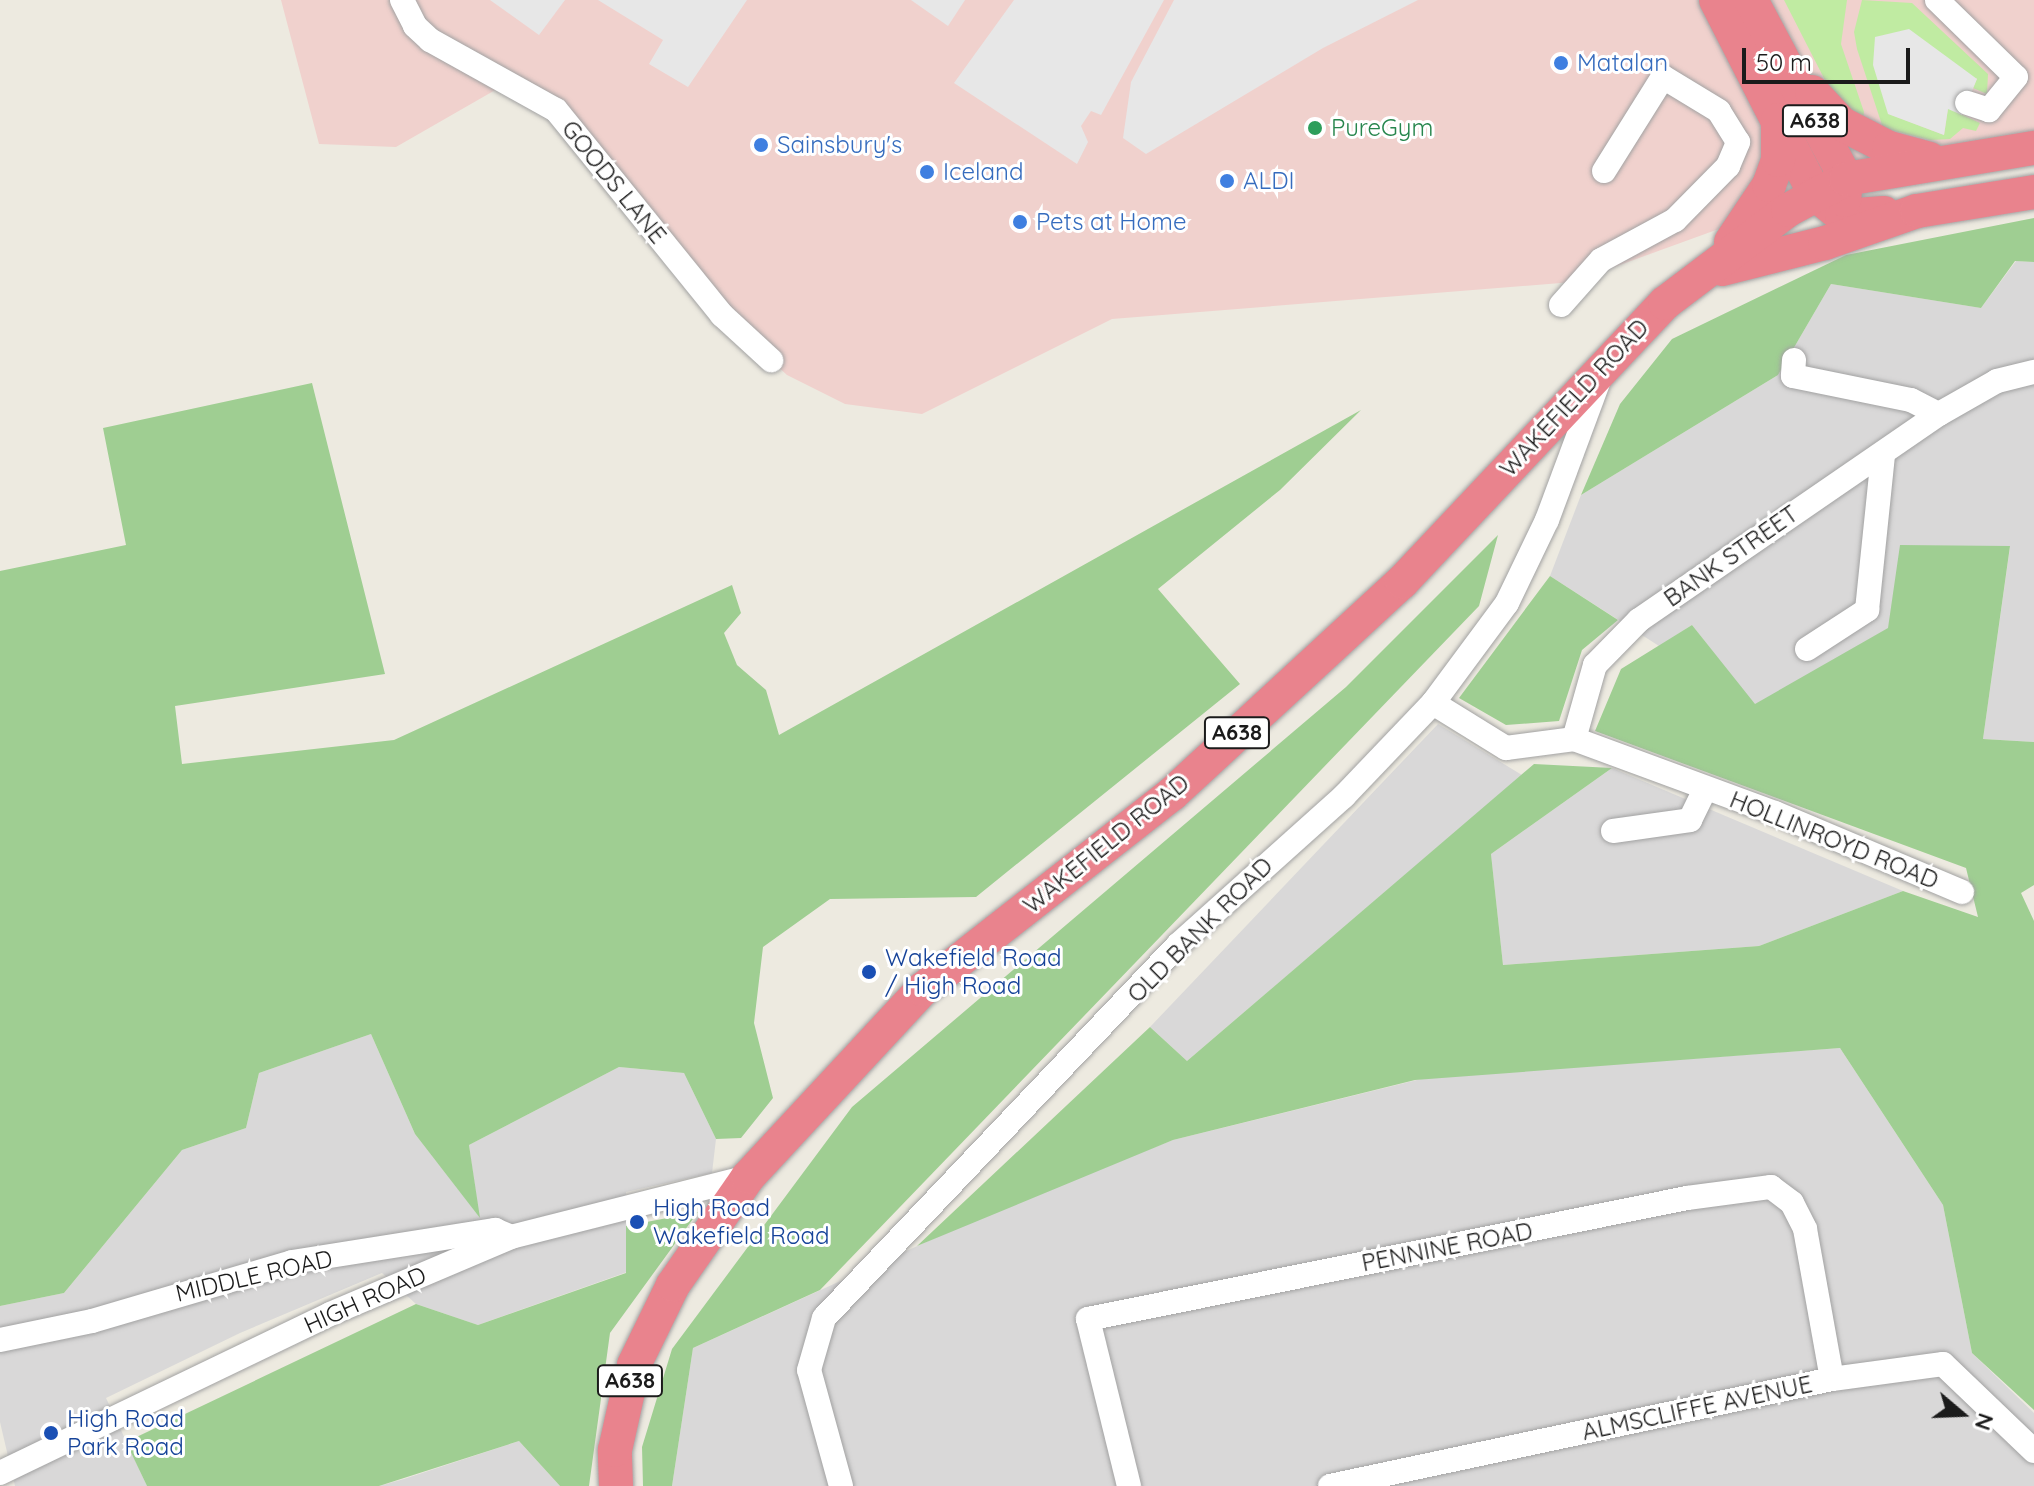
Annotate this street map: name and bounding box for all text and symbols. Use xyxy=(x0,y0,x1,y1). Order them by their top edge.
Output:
scale bar xyxy=(1746,32,1914,82)
text: 50 m xyxy=(1756,47,1812,77)
place label: Matalan xyxy=(1577,49,1668,77)
marker: Matalan xyxy=(1552,54,1570,72)
road number: A638 xyxy=(1781,103,1849,139)
place label: PureGym xyxy=(1331,114,1433,142)
street label: GOODS LANE xyxy=(556,115,672,249)
marker: PureGym xyxy=(1306,119,1324,137)
place label: Sainsbury's xyxy=(777,131,902,159)
marker: Sainsbury's xyxy=(752,136,770,154)
place label: Iceland xyxy=(943,158,1023,186)
marker: Iceland xyxy=(918,163,936,181)
place label: ALDI xyxy=(1243,167,1295,195)
marker: ALDI xyxy=(1218,172,1236,190)
place label: Pets at Home xyxy=(1036,208,1187,236)
marker: Pets at Home xyxy=(1011,213,1029,231)
street label: WAKEFIELD ROAD xyxy=(1494,313,1654,483)
street label: BANK STREET xyxy=(1658,499,1804,613)
road number: A638 xyxy=(1203,715,1271,751)
street label: WAKEFIELD ROAD xyxy=(1017,768,1195,920)
street label: HOLLINROYD ROAD xyxy=(1726,785,1942,895)
street label: OLD BANK ROAD xyxy=(1122,852,1278,1008)
place label: Wakefield Road / High Road xyxy=(885,944,1062,1000)
marker: Wakefield Road / High Road xyxy=(860,963,878,981)
place label: High Road Wakefield Road xyxy=(653,1194,830,1250)
marker: High Road Wakefield Road xyxy=(628,1213,646,1231)
street label: PENNINE ROAD xyxy=(1359,1216,1535,1278)
street label: MIDDLE ROAD xyxy=(173,1244,335,1308)
street label: HIGH ROAD xyxy=(299,1260,431,1340)
road number: A638 xyxy=(596,1363,664,1399)
street label: ALMSCLIFFE AVENUE xyxy=(1579,1370,1815,1446)
north arrow xyxy=(1922,1374,2002,1454)
place label: High Road Park Road xyxy=(67,1405,184,1461)
text: N xyxy=(1969,1410,2001,1434)
marker: High Road Park Road xyxy=(42,1424,60,1442)

